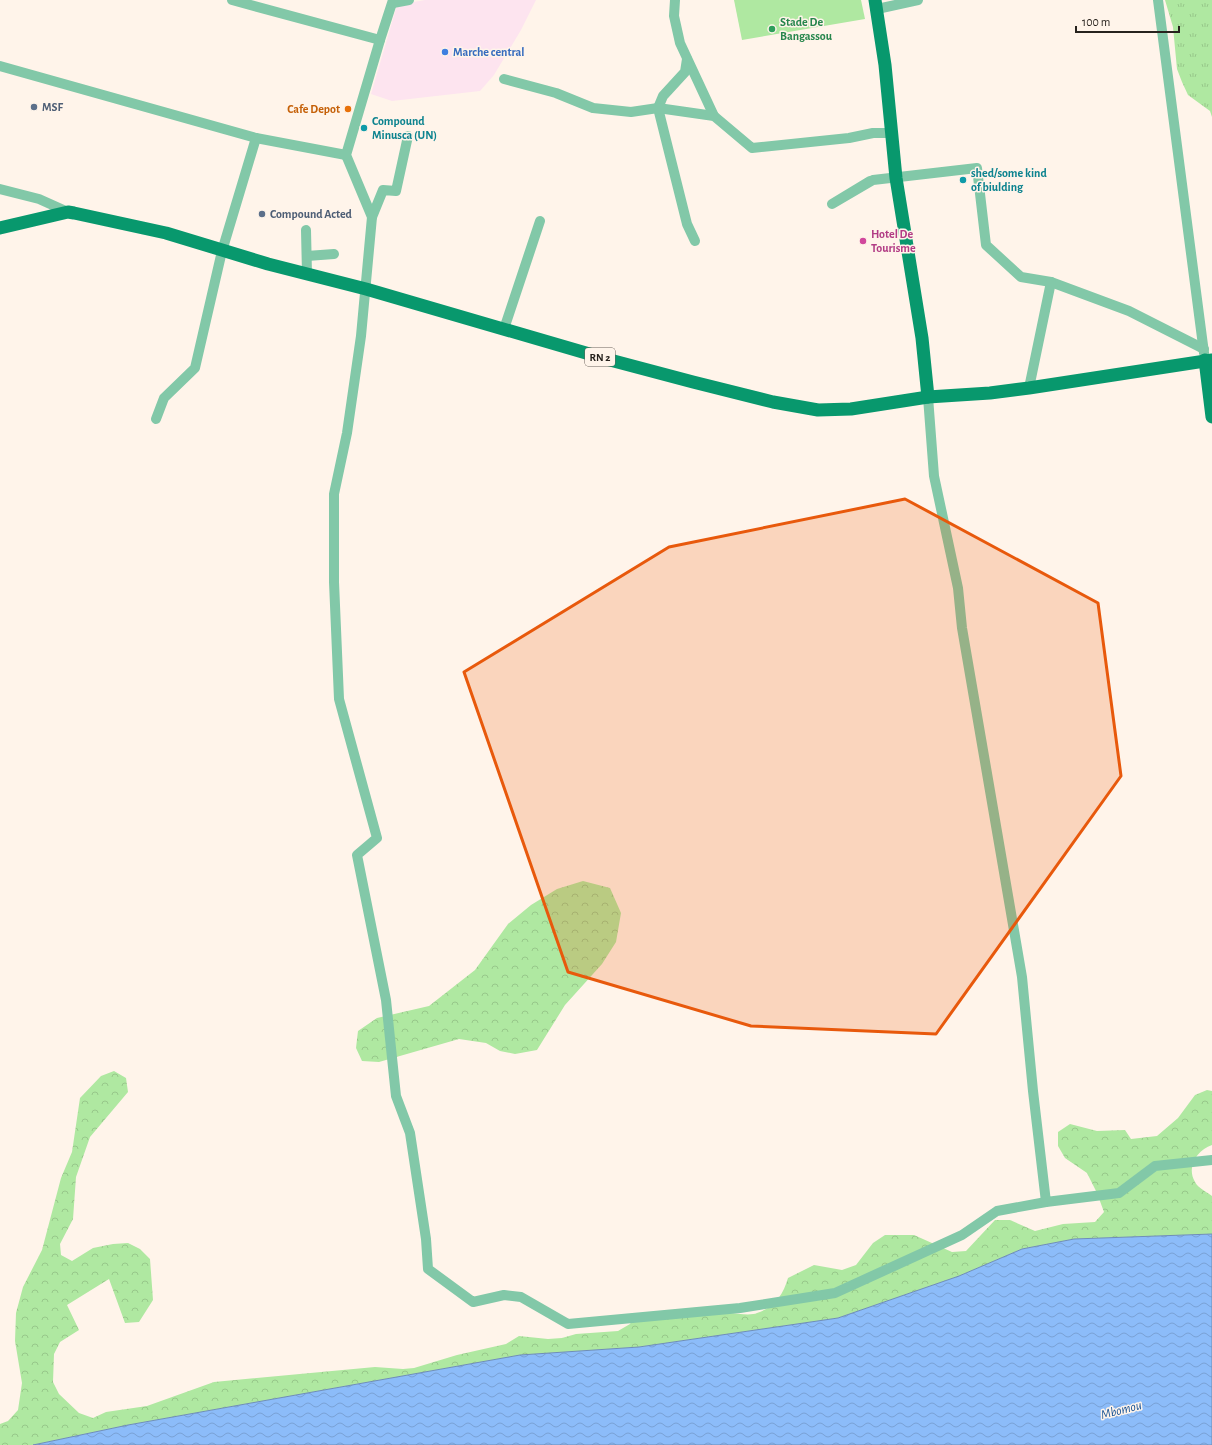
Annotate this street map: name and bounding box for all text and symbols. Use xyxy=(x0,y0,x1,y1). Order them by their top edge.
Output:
scale bar xyxy=(1076,8,1179,34)
place label: Stade De Bangassou xyxy=(780,16,833,42)
text: 100 m xyxy=(1082,16,1110,28)
marker: Stade De Bangassou xyxy=(767,24,777,34)
place label: Marche central xyxy=(453,46,524,58)
marker: Marche central xyxy=(440,47,450,57)
place label: MSF xyxy=(42,101,64,113)
marker: MSF xyxy=(29,102,39,112)
place label: Cafe Depot xyxy=(287,103,340,115)
marker: Cafe Depot xyxy=(343,104,353,114)
place label: Compound Minusca (UN) xyxy=(372,115,437,142)
marker: Compound Minusca (UN) xyxy=(359,123,369,133)
place label: shed/some kind of biulding xyxy=(971,167,1047,193)
marker: shed/some kind of biulding xyxy=(958,175,968,185)
place label: Compound Acted xyxy=(270,208,353,220)
marker: Compound Acted xyxy=(257,209,267,219)
place label: Hotel De Tourisme xyxy=(871,228,916,254)
marker: Hotel De Tourisme xyxy=(858,236,868,246)
road number: RN 2 xyxy=(585,348,615,366)
water label: Mbomou xyxy=(1100,1399,1143,1422)

